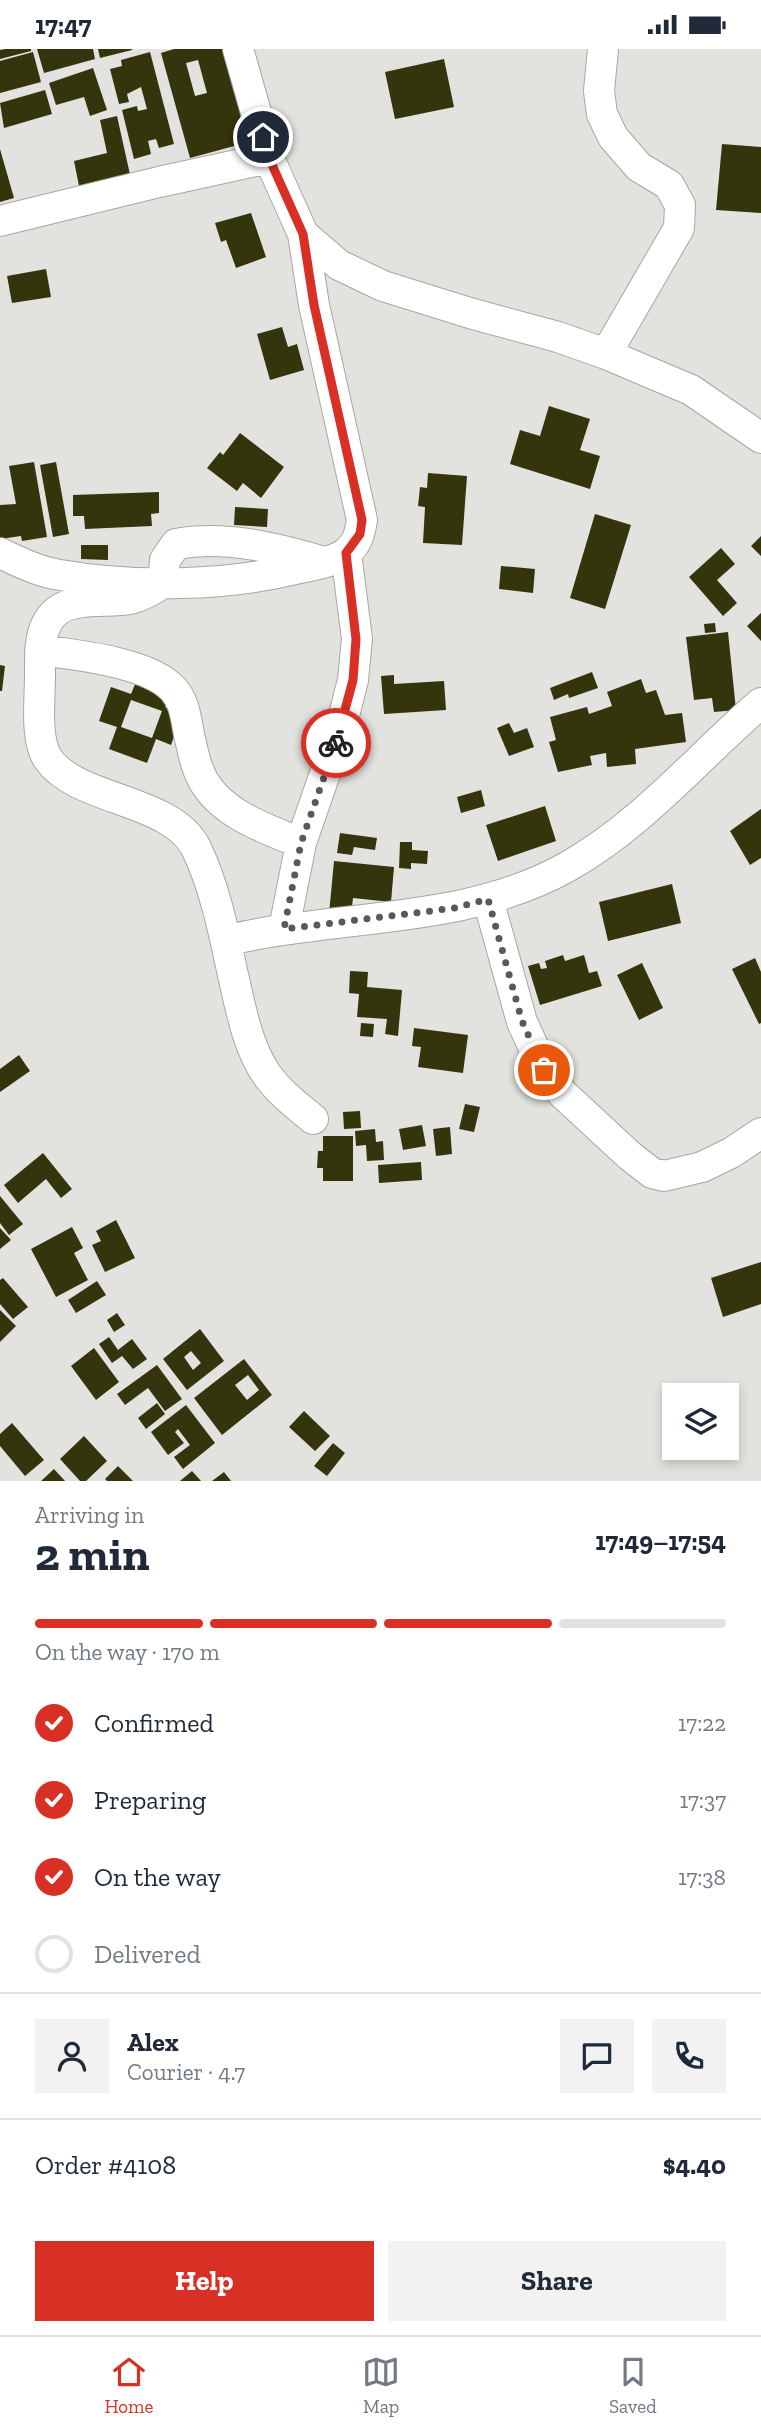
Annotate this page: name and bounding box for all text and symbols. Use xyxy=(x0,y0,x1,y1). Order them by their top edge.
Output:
text: 17:47 xyxy=(35,9,91,41)
pin xyxy=(233,107,293,167)
icon: home xyxy=(244,118,282,156)
courier xyxy=(301,708,371,778)
icon: bike xyxy=(317,724,355,762)
pin xyxy=(514,1040,574,1100)
icon: bag xyxy=(525,1051,563,1089)
map controls xyxy=(662,1383,739,1460)
button: layers xyxy=(662,1383,739,1460)
text: Arriving in xyxy=(35,1501,144,1529)
text: 17:49–17:54 xyxy=(595,1525,726,1557)
text: 2 min xyxy=(35,1527,150,1582)
text: On the way · 170 m xyxy=(35,1638,220,1666)
icon: check xyxy=(35,1704,73,1742)
text: Confirmed xyxy=(94,1707,214,1739)
text: 17:22 xyxy=(678,1709,726,1737)
icon: check xyxy=(35,1781,73,1819)
text: Preparing xyxy=(94,1784,206,1816)
text: 17:37 xyxy=(679,1786,726,1814)
icon: check xyxy=(35,1858,73,1896)
text: On the way xyxy=(94,1861,221,1893)
text: 17:38 xyxy=(678,1863,726,1891)
text: Delivered xyxy=(94,1938,201,1970)
button: person xyxy=(35,2019,109,2093)
button: chat xyxy=(560,2019,634,2093)
button: phone xyxy=(652,2019,726,2093)
text: Alex xyxy=(127,2026,179,2058)
text: Courier · 4.7 xyxy=(127,2058,245,2086)
text: Order #4108 xyxy=(35,2149,176,2181)
text: $4.40 xyxy=(663,2149,726,2181)
button: Help xyxy=(35,2241,374,2321)
button: Share xyxy=(388,2241,726,2321)
tab: Home xyxy=(104,2353,153,2418)
tab: Map xyxy=(362,2353,400,2418)
tab: Saved xyxy=(609,2353,657,2418)

